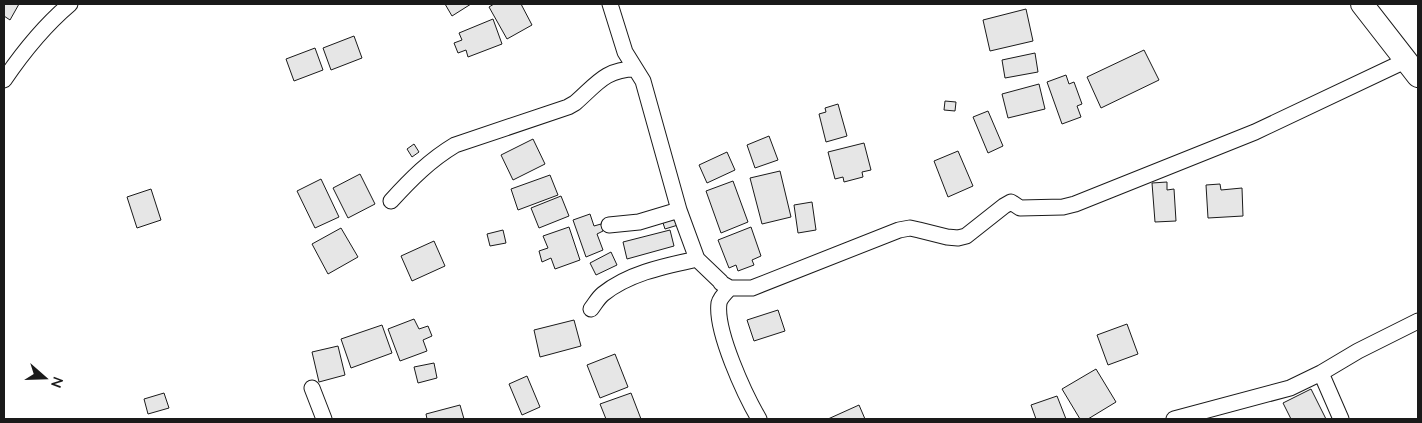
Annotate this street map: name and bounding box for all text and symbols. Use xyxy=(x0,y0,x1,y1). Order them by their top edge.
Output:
north arrow xyxy=(20,353,70,403)
text: N xyxy=(46,374,67,390)

